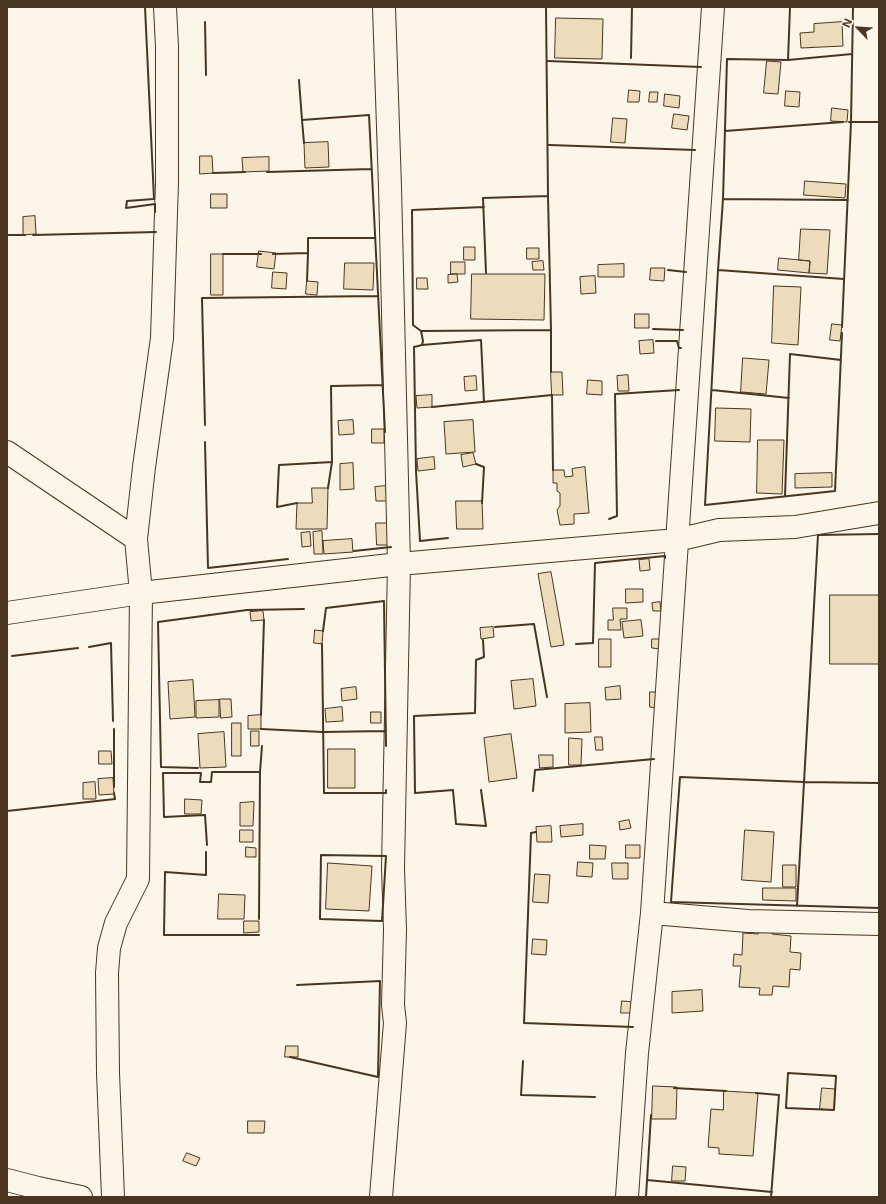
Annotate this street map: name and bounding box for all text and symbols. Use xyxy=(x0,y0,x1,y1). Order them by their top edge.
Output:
north arrow xyxy=(838,8,878,48)
text: N xyxy=(839,16,855,30)

